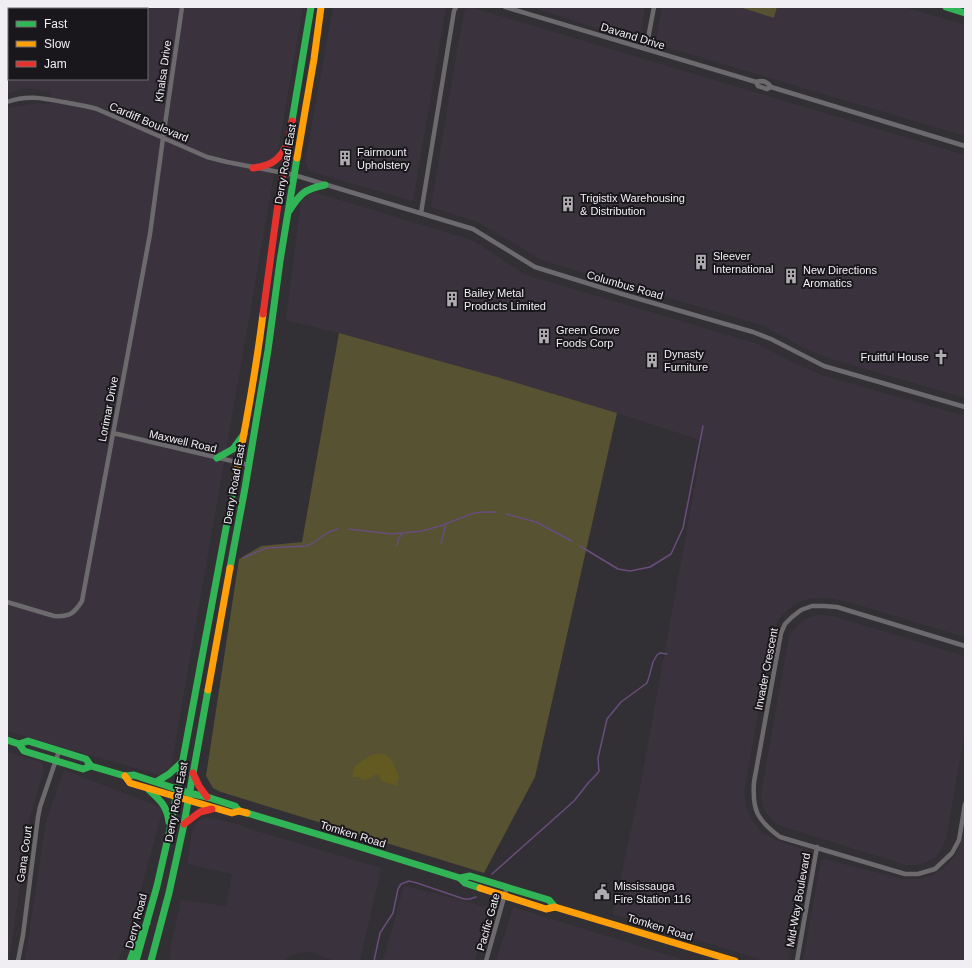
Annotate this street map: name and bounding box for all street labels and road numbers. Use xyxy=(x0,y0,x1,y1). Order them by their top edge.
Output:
street label: Davand Drive xyxy=(599,21,667,51)
street label: Khalsa Drive xyxy=(153,39,173,103)
street label: Cardiff Boulevard xyxy=(108,100,190,144)
street label: Derry Road East xyxy=(272,123,298,205)
street label: Columbus Road xyxy=(585,268,665,302)
street label: Lorimar Drive xyxy=(96,375,120,443)
street label: Maxwell Road xyxy=(148,427,218,455)
street label: Derry Road East xyxy=(221,443,247,525)
street label: Invader Crescent xyxy=(752,627,780,711)
street label: Derry Road East xyxy=(162,761,190,843)
street label: Tomken Road xyxy=(319,818,387,850)
street label: Gana Court xyxy=(14,825,34,883)
street label: Mid-Way Boulevard xyxy=(784,852,812,948)
street label: Derry Road xyxy=(123,892,149,950)
street label: Pacific Gate xyxy=(474,892,502,952)
street label: Tomken Road xyxy=(626,911,694,943)

